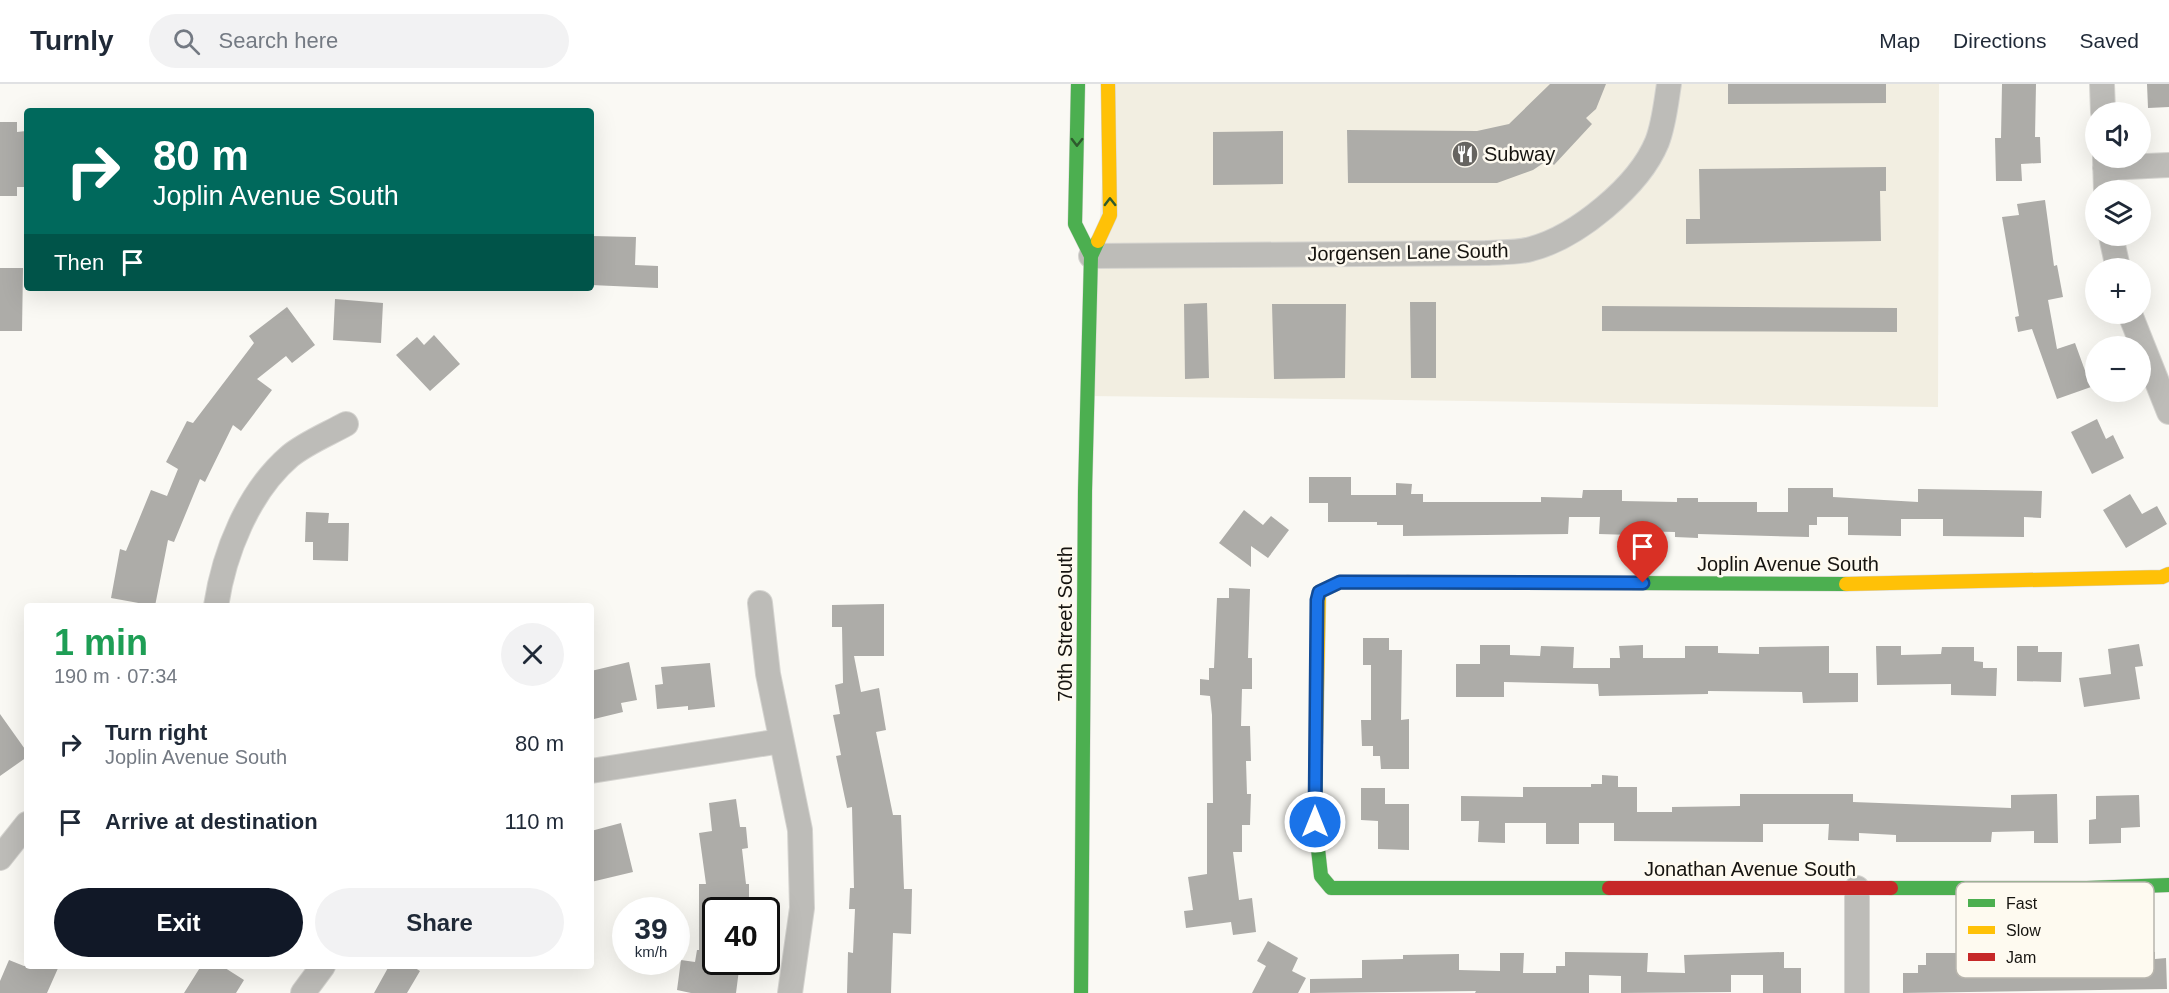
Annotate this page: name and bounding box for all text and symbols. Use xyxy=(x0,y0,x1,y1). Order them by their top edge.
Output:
search box xyxy=(149,14,569,68)
text: Turnly xyxy=(30,25,113,56)
icon: search xyxy=(170,25,203,58)
text: Search here xyxy=(218,28,338,53)
text: Map xyxy=(1879,29,1920,52)
text: Directions xyxy=(1953,29,2046,52)
text: Saved xyxy=(2079,29,2139,52)
map controls xyxy=(2085,102,2151,402)
button: sound xyxy=(2085,102,2151,168)
icon: right xyxy=(54,132,132,210)
text: 80 m xyxy=(153,132,249,179)
one-way arrow xyxy=(1071,138,1083,147)
restaurant icon: Subway xyxy=(1450,139,1480,169)
place label: Subway xyxy=(1484,143,1555,165)
button: layers xyxy=(2085,180,2151,246)
text: Joplin Avenue South xyxy=(153,181,399,211)
one-way arrow xyxy=(1104,197,1116,206)
street label: Jorgensen Lane South xyxy=(1307,239,1509,265)
icon: arrive xyxy=(116,246,149,279)
text: Then xyxy=(54,250,104,275)
button: + xyxy=(2085,258,2151,324)
button: − xyxy=(2085,336,2151,402)
pin xyxy=(1617,521,1668,583)
icon: arrive xyxy=(1626,530,1659,563)
street label: 70th Street South xyxy=(1054,546,1076,702)
street label: Joplin Avenue South xyxy=(1697,553,1879,575)
text: 1 min xyxy=(54,622,148,663)
button: close xyxy=(501,623,564,686)
text: 190 m · 07:34 xyxy=(54,665,177,687)
text: Turn right xyxy=(105,720,207,745)
icon: right xyxy=(54,728,87,761)
text: 80 m xyxy=(515,731,564,756)
text: Joplin Avenue South xyxy=(105,746,287,768)
position arrow xyxy=(1283,790,1347,854)
icon: arrive xyxy=(54,806,87,839)
text: Arrive at destination xyxy=(105,809,318,834)
text: 110 m xyxy=(504,809,564,834)
street label: Jonathan Avenue South xyxy=(1644,858,1856,880)
legend xyxy=(1956,882,2154,978)
button: Exit xyxy=(54,888,303,957)
button: Share xyxy=(315,888,564,957)
text: Fast xyxy=(2006,895,2038,912)
speed limit sign: 40 xyxy=(702,897,780,975)
text: 39 xyxy=(634,912,668,945)
text: Slow xyxy=(2006,922,2041,939)
text: km/h xyxy=(635,943,667,960)
text: Jam xyxy=(2006,949,2036,966)

